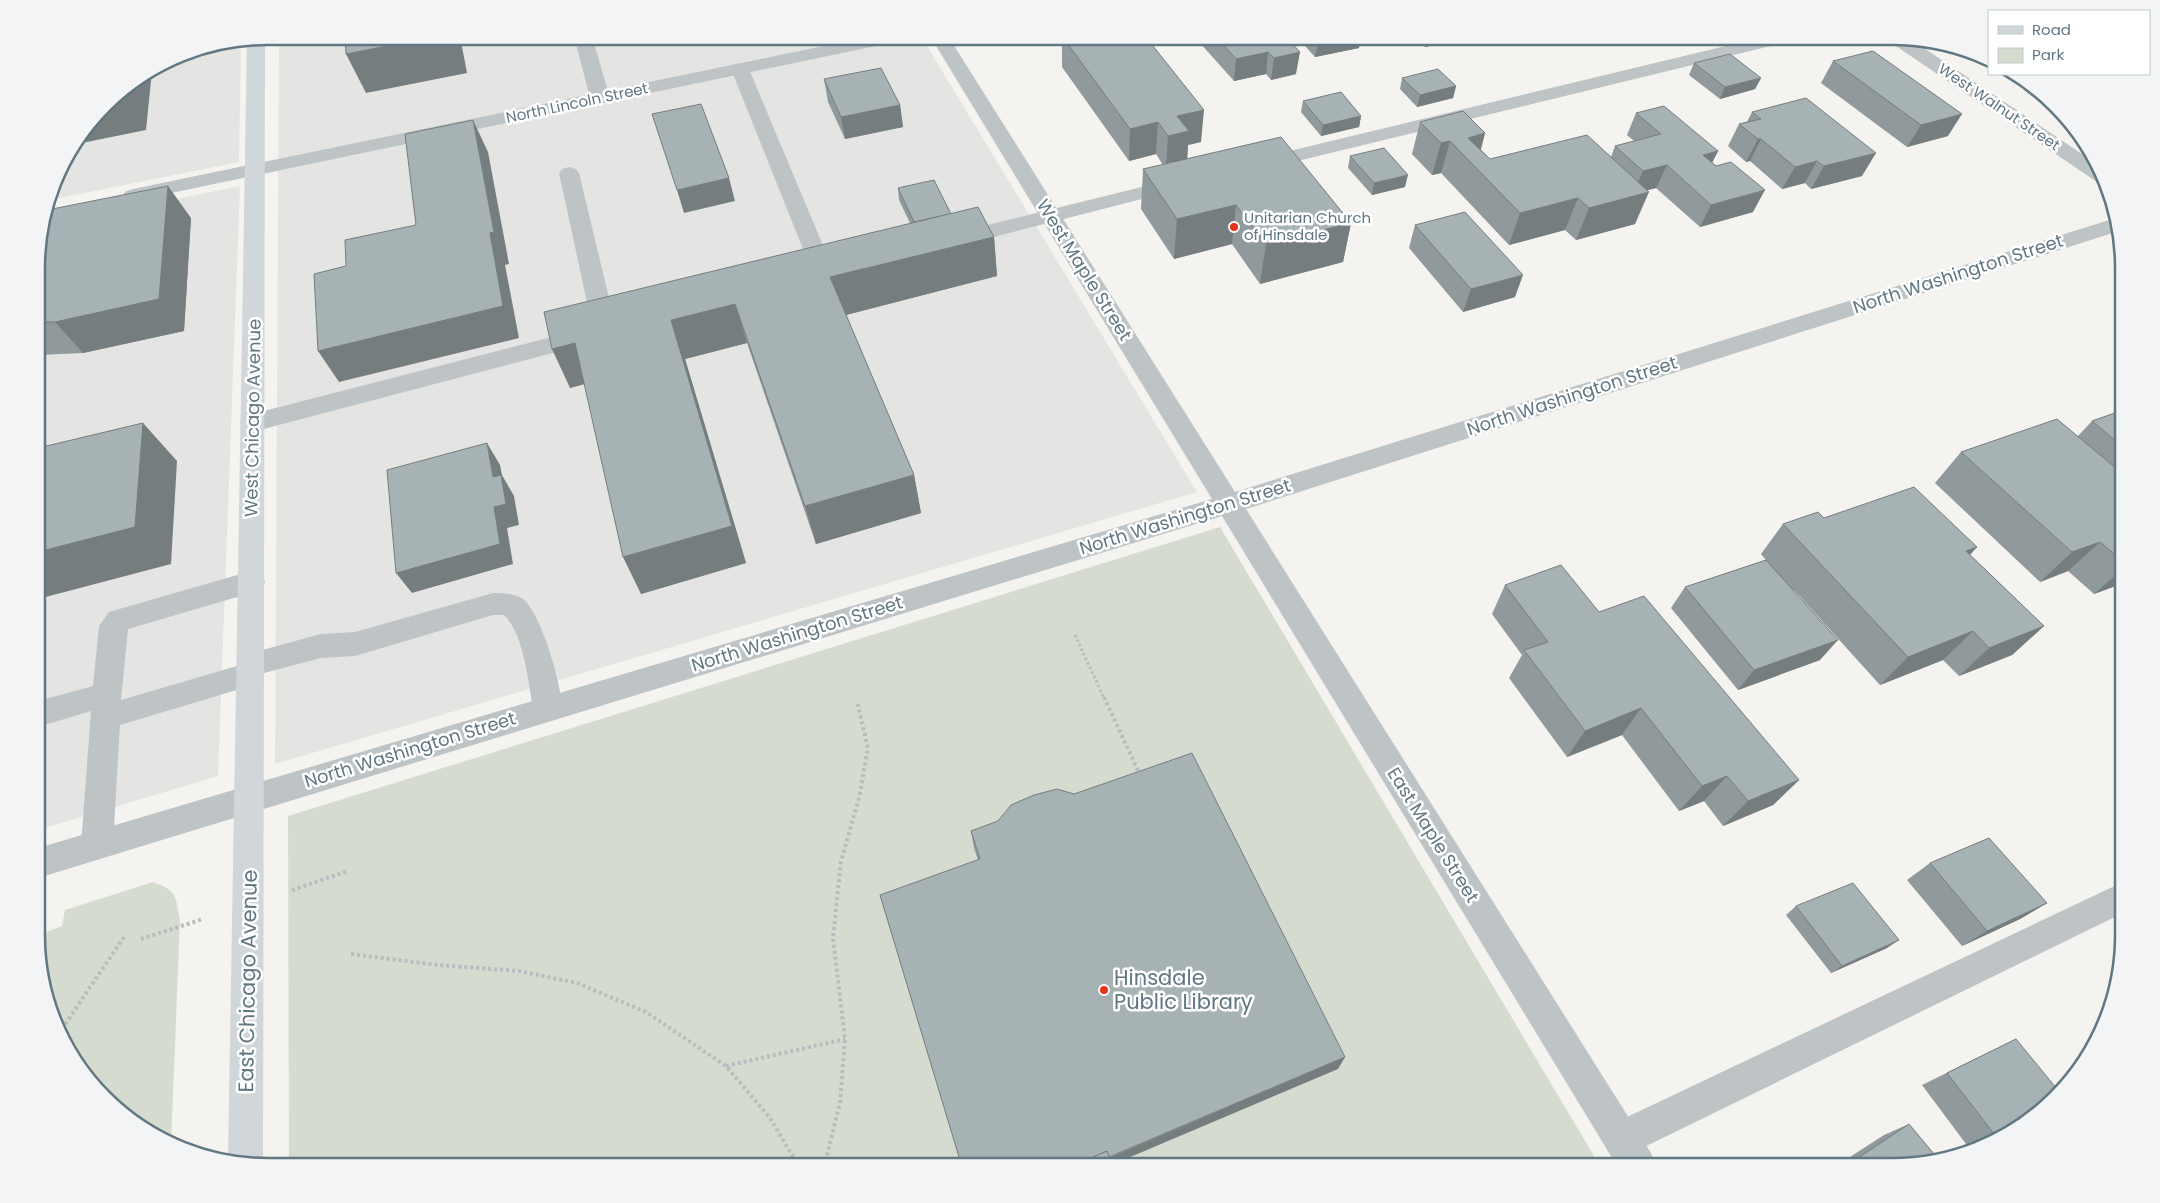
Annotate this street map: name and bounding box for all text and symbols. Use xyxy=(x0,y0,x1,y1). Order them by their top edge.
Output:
legend xyxy=(1988,10,2150,75)
text: Road xyxy=(2032,19,2071,40)
text: Park xyxy=(2032,44,2064,65)
street label: West Walnut Street xyxy=(1934,58,2064,155)
street label: North Lincoln Street xyxy=(504,77,650,128)
street label: West Maple Street xyxy=(1031,194,1138,345)
place label: Unitarian Church of Hinsdale xyxy=(1244,207,1371,245)
marker: Unitarian Church of Hinsdale xyxy=(1228,221,1240,233)
street label: North Washington Street xyxy=(1850,228,2066,319)
street label: West Chicago Avenue xyxy=(238,319,267,517)
street label: North Washington Street xyxy=(1464,350,1680,441)
street label: North Washington Street xyxy=(1076,472,1294,561)
street label: North Washington Street xyxy=(688,589,906,678)
street label: North Washington Street xyxy=(301,705,519,794)
street label: East Maple Street xyxy=(1382,762,1485,907)
street label: East Chicago Avenue xyxy=(231,869,264,1093)
place label: Hinsdale Public Library xyxy=(1114,963,1253,1016)
marker: Hinsdale Public Library xyxy=(1098,984,1110,996)

